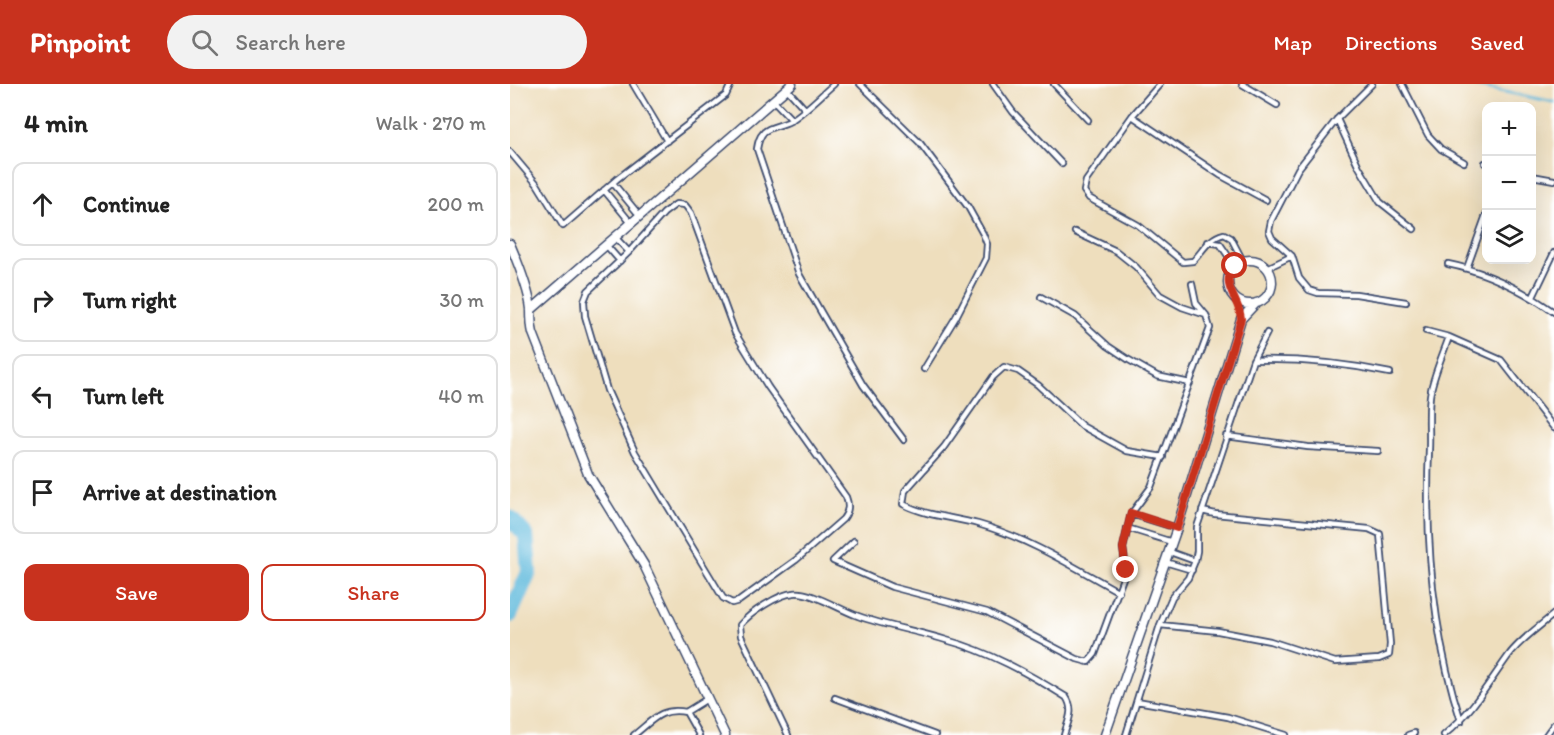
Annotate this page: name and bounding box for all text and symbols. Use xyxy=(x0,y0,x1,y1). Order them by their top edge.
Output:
search box xyxy=(167,15,587,69)
text: Pinpoint xyxy=(30,25,131,59)
icon: search xyxy=(188,26,221,59)
text: Search here xyxy=(236,29,346,56)
text: Map xyxy=(1274,30,1312,55)
text: Directions xyxy=(1345,30,1437,55)
text: Saved xyxy=(1470,30,1524,55)
map controls xyxy=(1482,102,1536,264)
button: + xyxy=(1482,102,1536,156)
text: 4 min xyxy=(24,107,88,139)
text: Walk · 270 m xyxy=(375,111,486,135)
button: − xyxy=(1482,156,1536,210)
icon: ahead xyxy=(26,188,59,221)
text: Continue xyxy=(83,191,170,218)
text: 200 m xyxy=(428,192,484,216)
button: layers xyxy=(1482,210,1536,264)
route start xyxy=(1221,252,1247,278)
icon: right xyxy=(26,284,59,317)
text: Turn right xyxy=(83,287,177,314)
text: 30 m xyxy=(439,288,484,312)
icon: left xyxy=(26,380,59,413)
text: Turn left xyxy=(83,383,164,410)
text: 40 m xyxy=(438,384,484,408)
icon: arrive xyxy=(26,476,59,509)
text: Arrive at destination xyxy=(83,479,277,506)
route end xyxy=(1112,556,1138,582)
button: Save xyxy=(24,564,249,621)
button: Share xyxy=(261,564,486,621)

